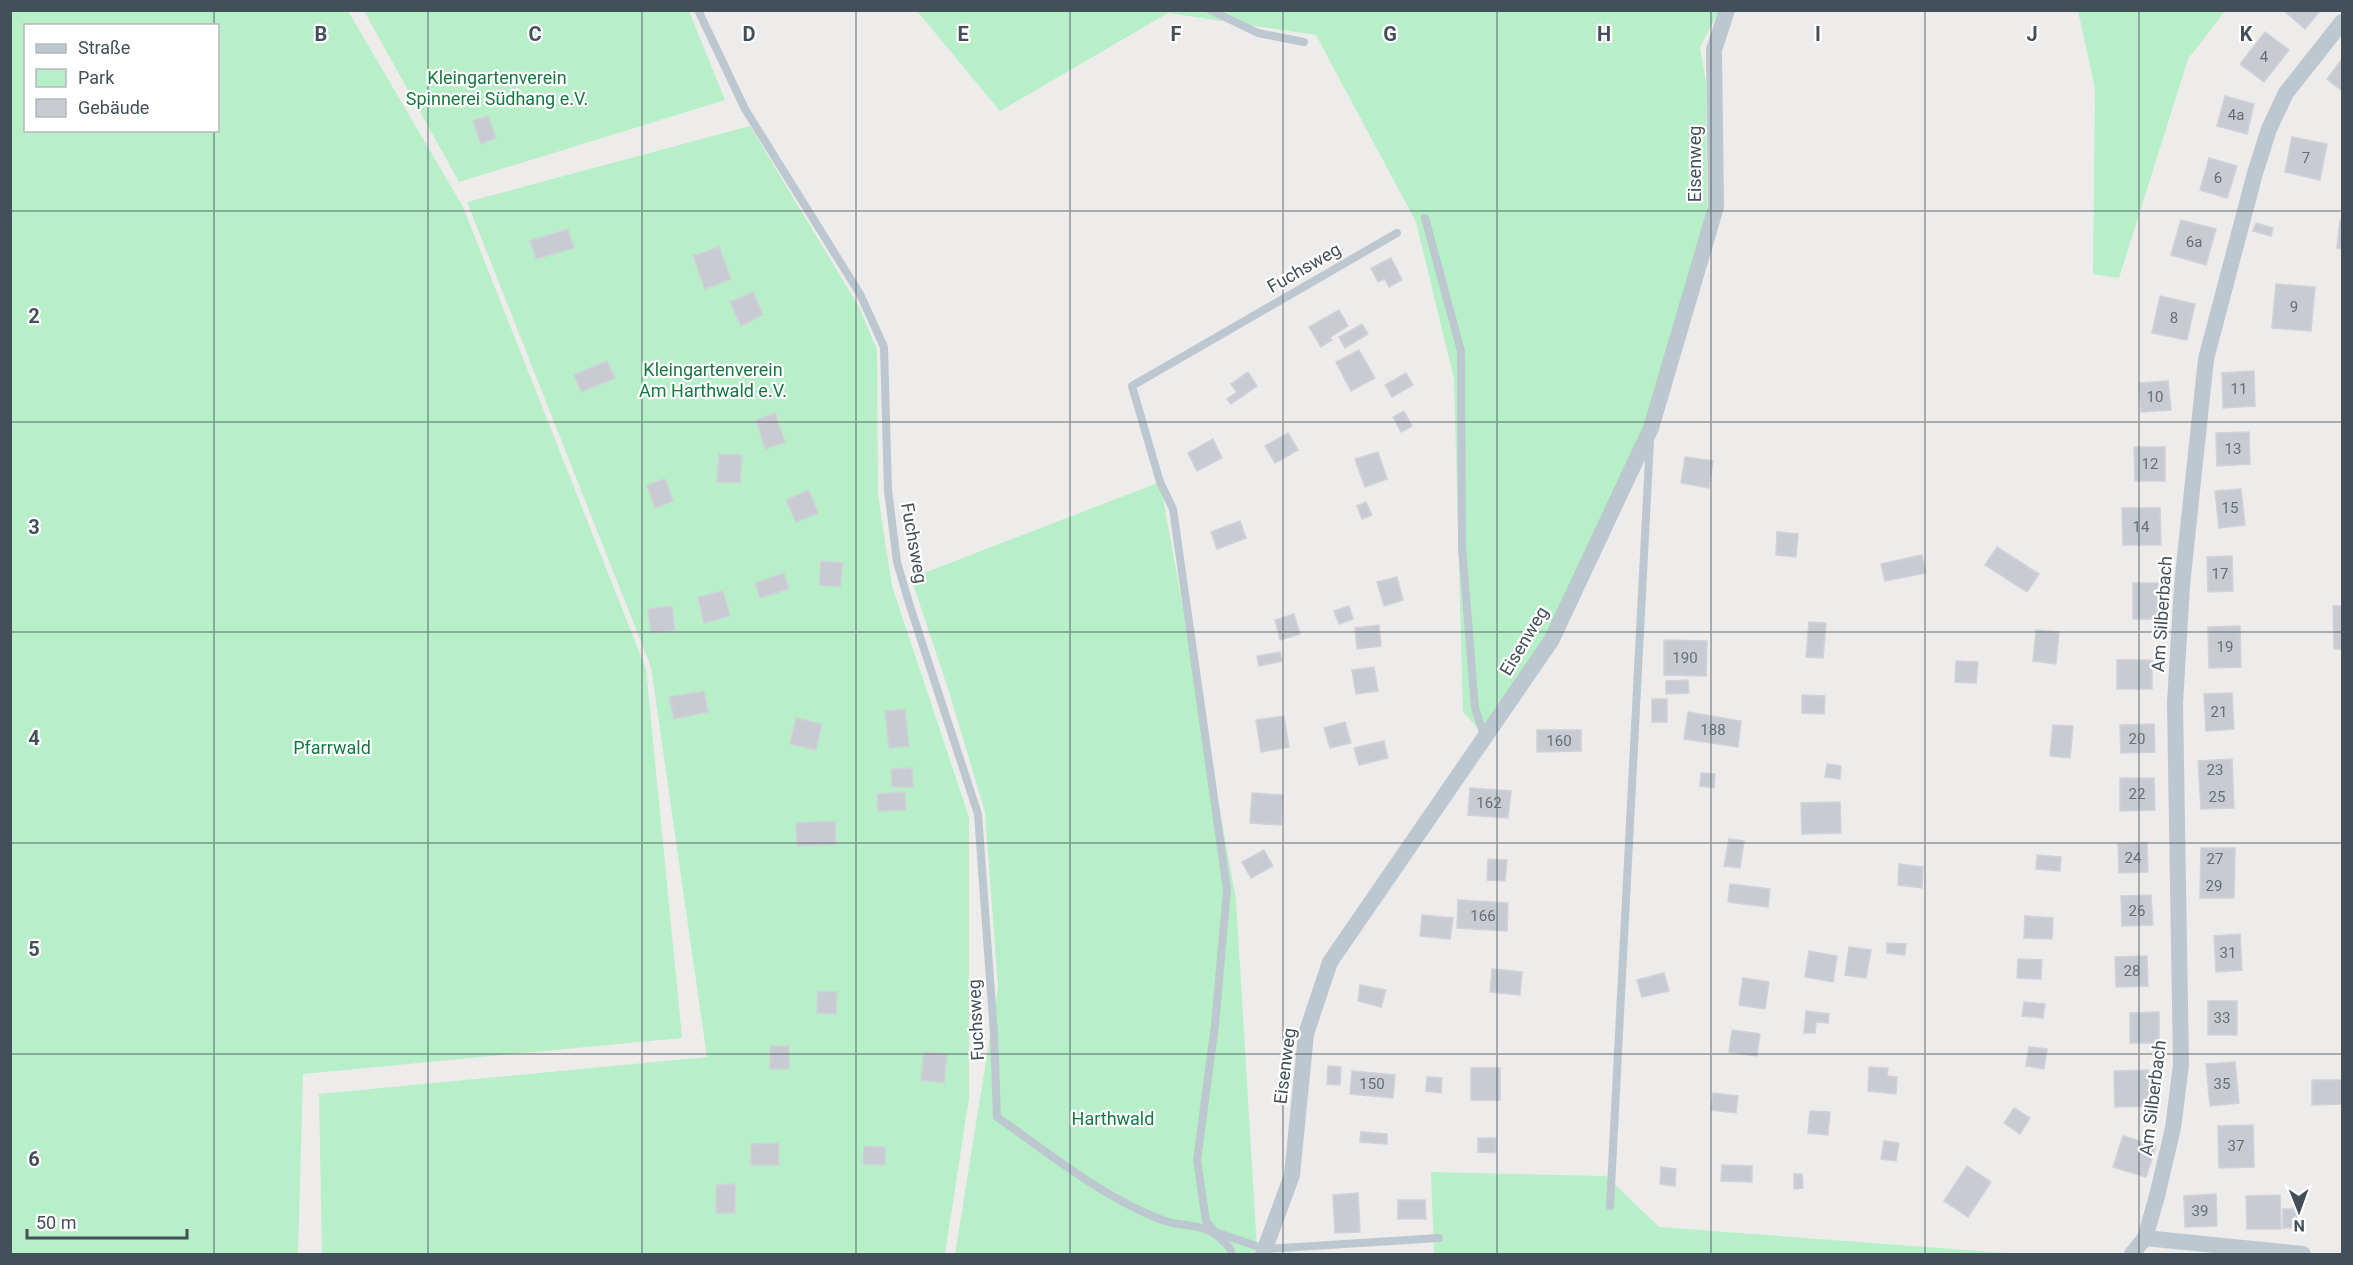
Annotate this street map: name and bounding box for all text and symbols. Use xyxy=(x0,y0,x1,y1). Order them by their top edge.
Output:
text: B xyxy=(315,22,327,46)
text: C xyxy=(528,22,542,46)
text: D xyxy=(743,22,756,46)
text: E xyxy=(957,22,969,46)
text: F xyxy=(1171,22,1182,46)
text: G xyxy=(1383,22,1397,46)
text: H xyxy=(1597,22,1611,46)
text: I xyxy=(1815,22,1821,46)
text: J xyxy=(2026,22,2038,46)
text: K xyxy=(2240,22,2253,46)
legend xyxy=(24,24,219,132)
text: Straße xyxy=(78,37,130,58)
house number: 4 xyxy=(2260,48,2269,66)
text: Park xyxy=(78,67,115,88)
park label: Kleingartenverein Spinnerei Südhang e.V. xyxy=(406,67,588,109)
text: Gebäude xyxy=(78,97,149,118)
house number: 4a xyxy=(2228,106,2244,124)
street label: Eisenweg xyxy=(1684,126,1705,202)
house number: 7 xyxy=(2302,149,2310,167)
house number: 6 xyxy=(2214,169,2222,187)
house number: 6a xyxy=(2186,233,2202,251)
street label: Fuchsweg xyxy=(1263,238,1344,297)
house number: 9 xyxy=(2290,298,2298,316)
text: 2 xyxy=(28,304,40,328)
house number: 8 xyxy=(2170,309,2178,327)
park label: Kleingartenverein Am Harthwald e.V. xyxy=(639,359,787,401)
house number: 11 xyxy=(2231,380,2247,398)
house number: 10 xyxy=(2147,388,2163,406)
house number: 13 xyxy=(2225,440,2241,458)
house number: 12 xyxy=(2142,455,2158,473)
house number: 15 xyxy=(2222,499,2238,517)
street label: Fuchsweg xyxy=(897,501,932,585)
text: 3 xyxy=(28,515,40,539)
house number: 14 xyxy=(2133,518,2150,536)
street label: Am Silberbach xyxy=(2147,555,2176,673)
house number: 17 xyxy=(2212,565,2228,583)
street label: Eisenweg xyxy=(1495,603,1552,679)
house number: 19 xyxy=(2217,638,2233,656)
house number: 190 xyxy=(1672,649,1698,667)
house number: 21 xyxy=(2211,703,2227,721)
house number: 188 xyxy=(1700,721,1726,739)
text: 4 xyxy=(28,726,40,750)
house number: 20 xyxy=(2129,730,2145,748)
house number: 160 xyxy=(1546,732,1572,750)
park label: Pfarrwald xyxy=(293,737,371,758)
house number: 23 xyxy=(2207,761,2223,779)
house number: 22 xyxy=(2129,785,2145,803)
house number: 25 xyxy=(2209,788,2225,806)
house number: 162 xyxy=(1476,794,1502,812)
house number: 24 xyxy=(2125,849,2142,867)
house number: 27 xyxy=(2207,850,2223,868)
house number: 29 xyxy=(2206,877,2222,895)
house number: 26 xyxy=(2129,902,2145,920)
house number: 166 xyxy=(1470,907,1496,925)
text: 5 xyxy=(28,937,40,961)
house number: 31 xyxy=(2220,944,2236,962)
house number: 28 xyxy=(2124,962,2140,980)
street label: Fuchsweg xyxy=(963,979,988,1061)
house number: 33 xyxy=(2214,1009,2230,1027)
street label: Eisenweg xyxy=(1269,1027,1300,1105)
street label: Am Silberbach xyxy=(2135,1039,2170,1157)
house number: 150 xyxy=(1359,1075,1385,1093)
house number: 35 xyxy=(2214,1075,2230,1093)
park label: Harthwald xyxy=(1072,1108,1154,1129)
house number: 37 xyxy=(2228,1137,2244,1155)
text: 6 xyxy=(28,1147,40,1171)
north arrow xyxy=(2269,1181,2329,1241)
scale bar xyxy=(27,1202,188,1240)
house number: 39 xyxy=(2192,1202,2208,1220)
text: 50 m xyxy=(36,1212,76,1233)
text: N xyxy=(2293,1216,2305,1235)

